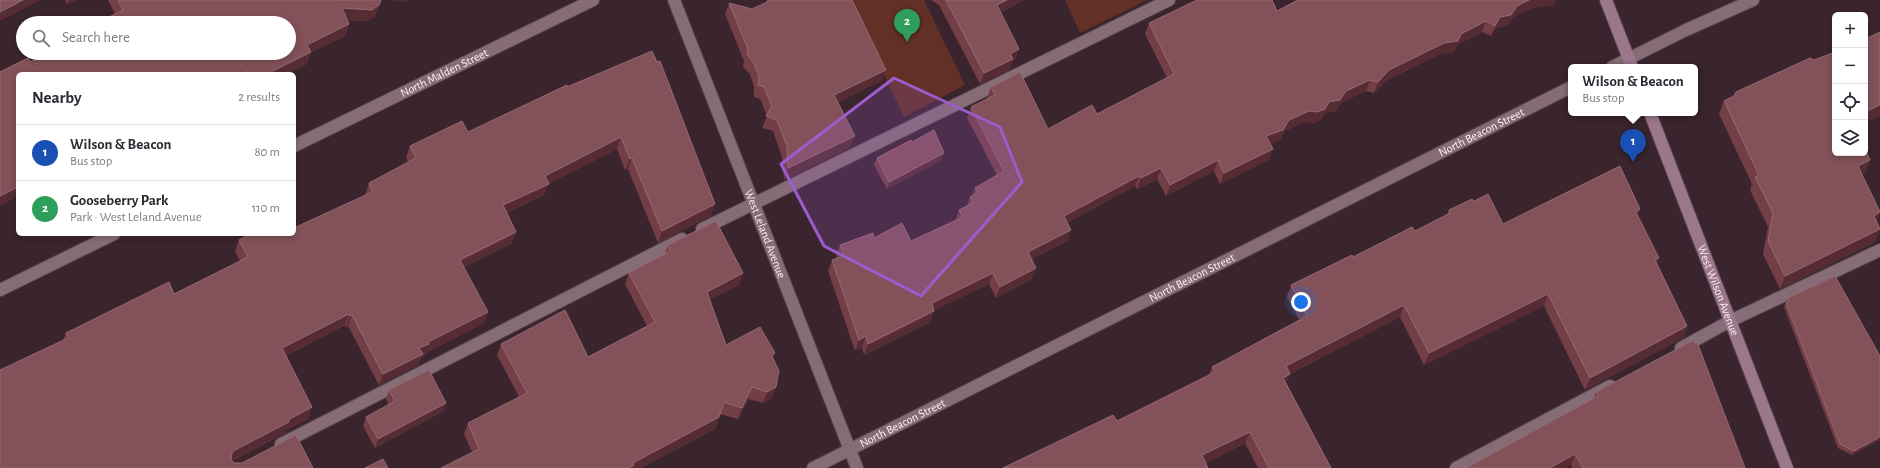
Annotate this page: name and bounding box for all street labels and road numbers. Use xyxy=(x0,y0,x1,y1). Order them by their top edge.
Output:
street label: North Malden Street xyxy=(398,46,490,99)
street label: North Beacon Street xyxy=(1437,106,1526,159)
street label: West Leland Avenue xyxy=(743,188,788,280)
street label: West Wilson Avenue xyxy=(1696,243,1741,337)
street label: North Beacon Street xyxy=(1147,251,1237,304)
street label: North Beacon Street xyxy=(858,397,947,450)

